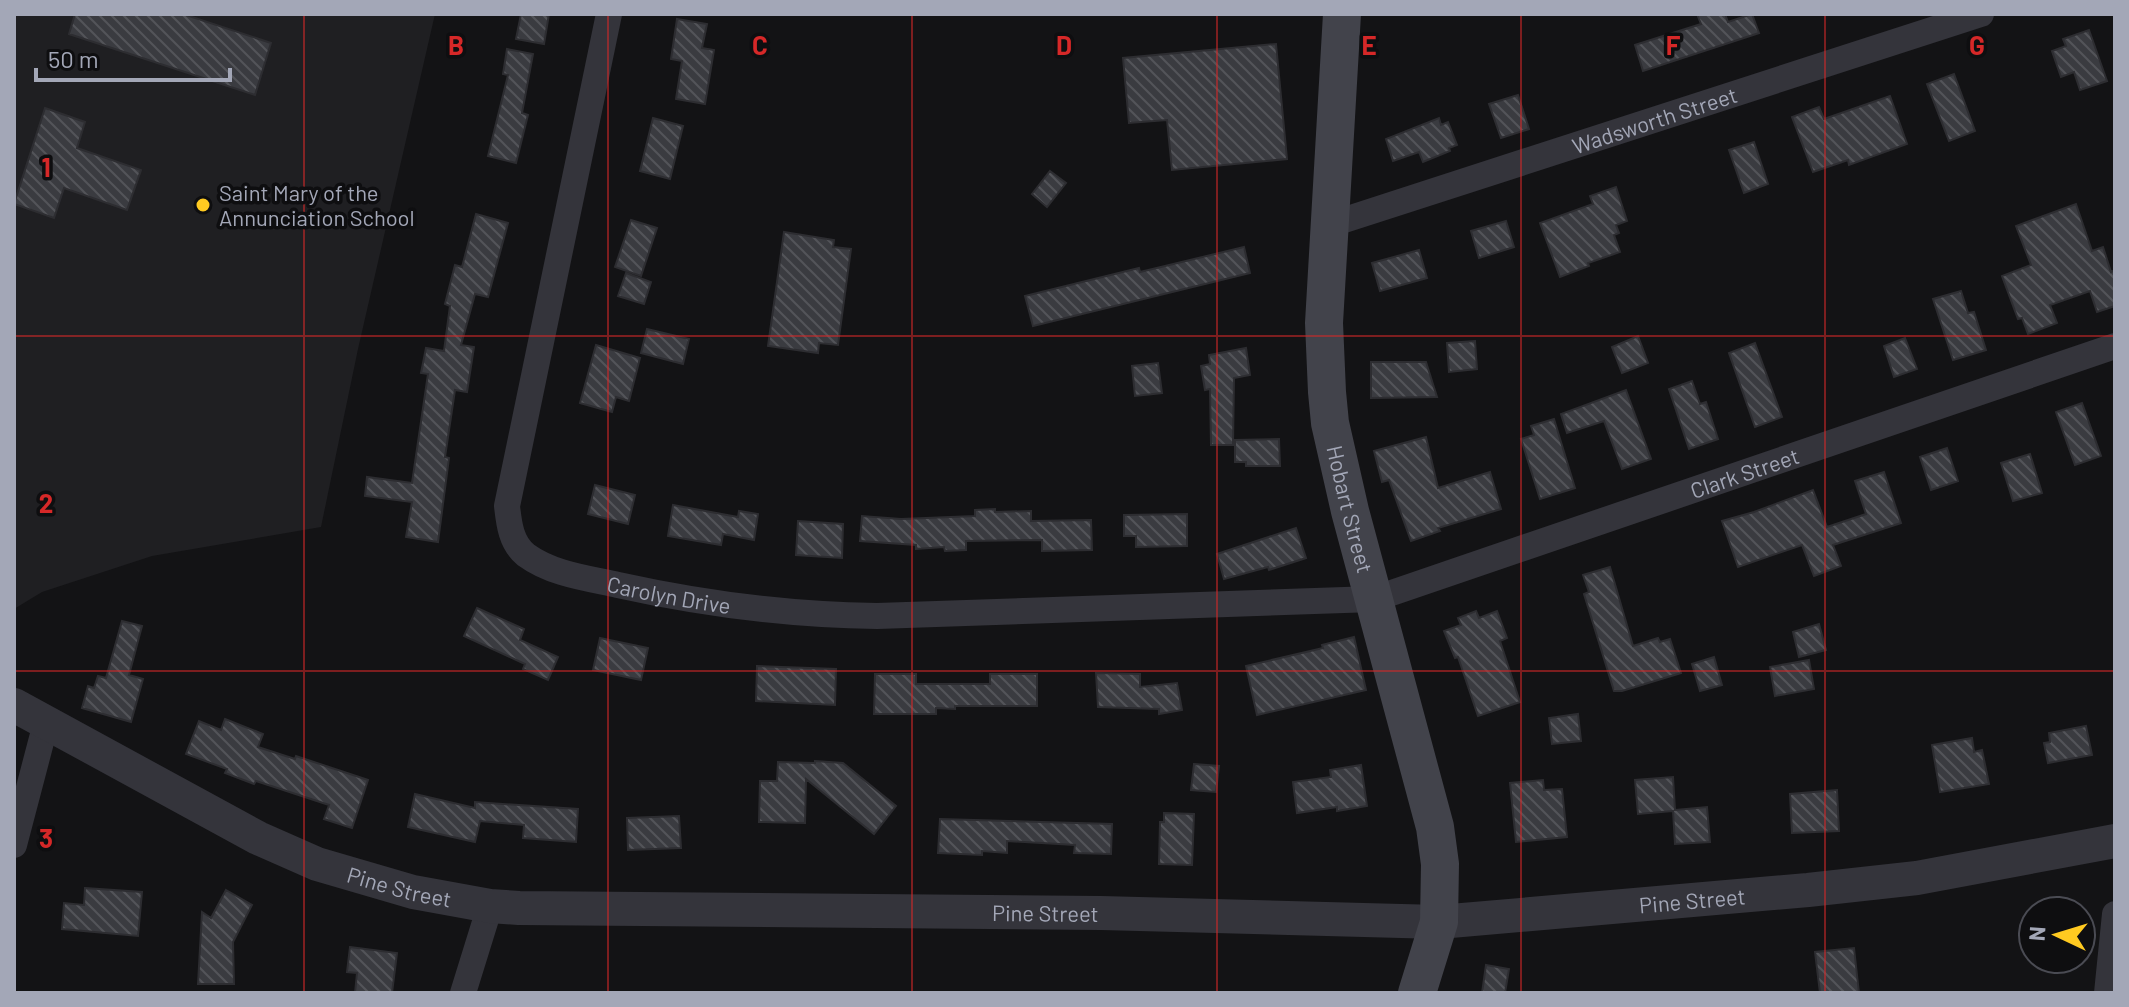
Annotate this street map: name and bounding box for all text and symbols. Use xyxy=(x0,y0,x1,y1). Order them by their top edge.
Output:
text: B xyxy=(448,29,464,60)
text: C xyxy=(752,29,768,60)
text: D xyxy=(1056,29,1072,60)
text: E xyxy=(1361,29,1377,60)
text: F xyxy=(1666,29,1681,60)
text: G xyxy=(1969,29,1985,60)
scale bar xyxy=(36,32,230,82)
text: 50 m xyxy=(48,44,99,73)
street label: Wadsworth Street xyxy=(1569,81,1740,158)
text: 1 xyxy=(41,151,51,182)
place label: Saint Mary of the Annunciation School xyxy=(219,179,415,230)
marker: Saint Mary of the Annunciation School xyxy=(194,196,212,214)
street label: Clark Street xyxy=(1687,442,1802,503)
street label: Hobart Street xyxy=(1322,443,1379,575)
text: 2 xyxy=(39,487,53,518)
street label: Carolyn Drive xyxy=(605,570,732,618)
text: 3 xyxy=(39,822,53,853)
street label: Pine Street xyxy=(344,861,454,912)
street label: Pine Street xyxy=(1638,882,1746,918)
north arrow xyxy=(2017,895,2097,975)
street label: Pine Street xyxy=(992,899,1099,926)
text: N xyxy=(2023,925,2050,942)

